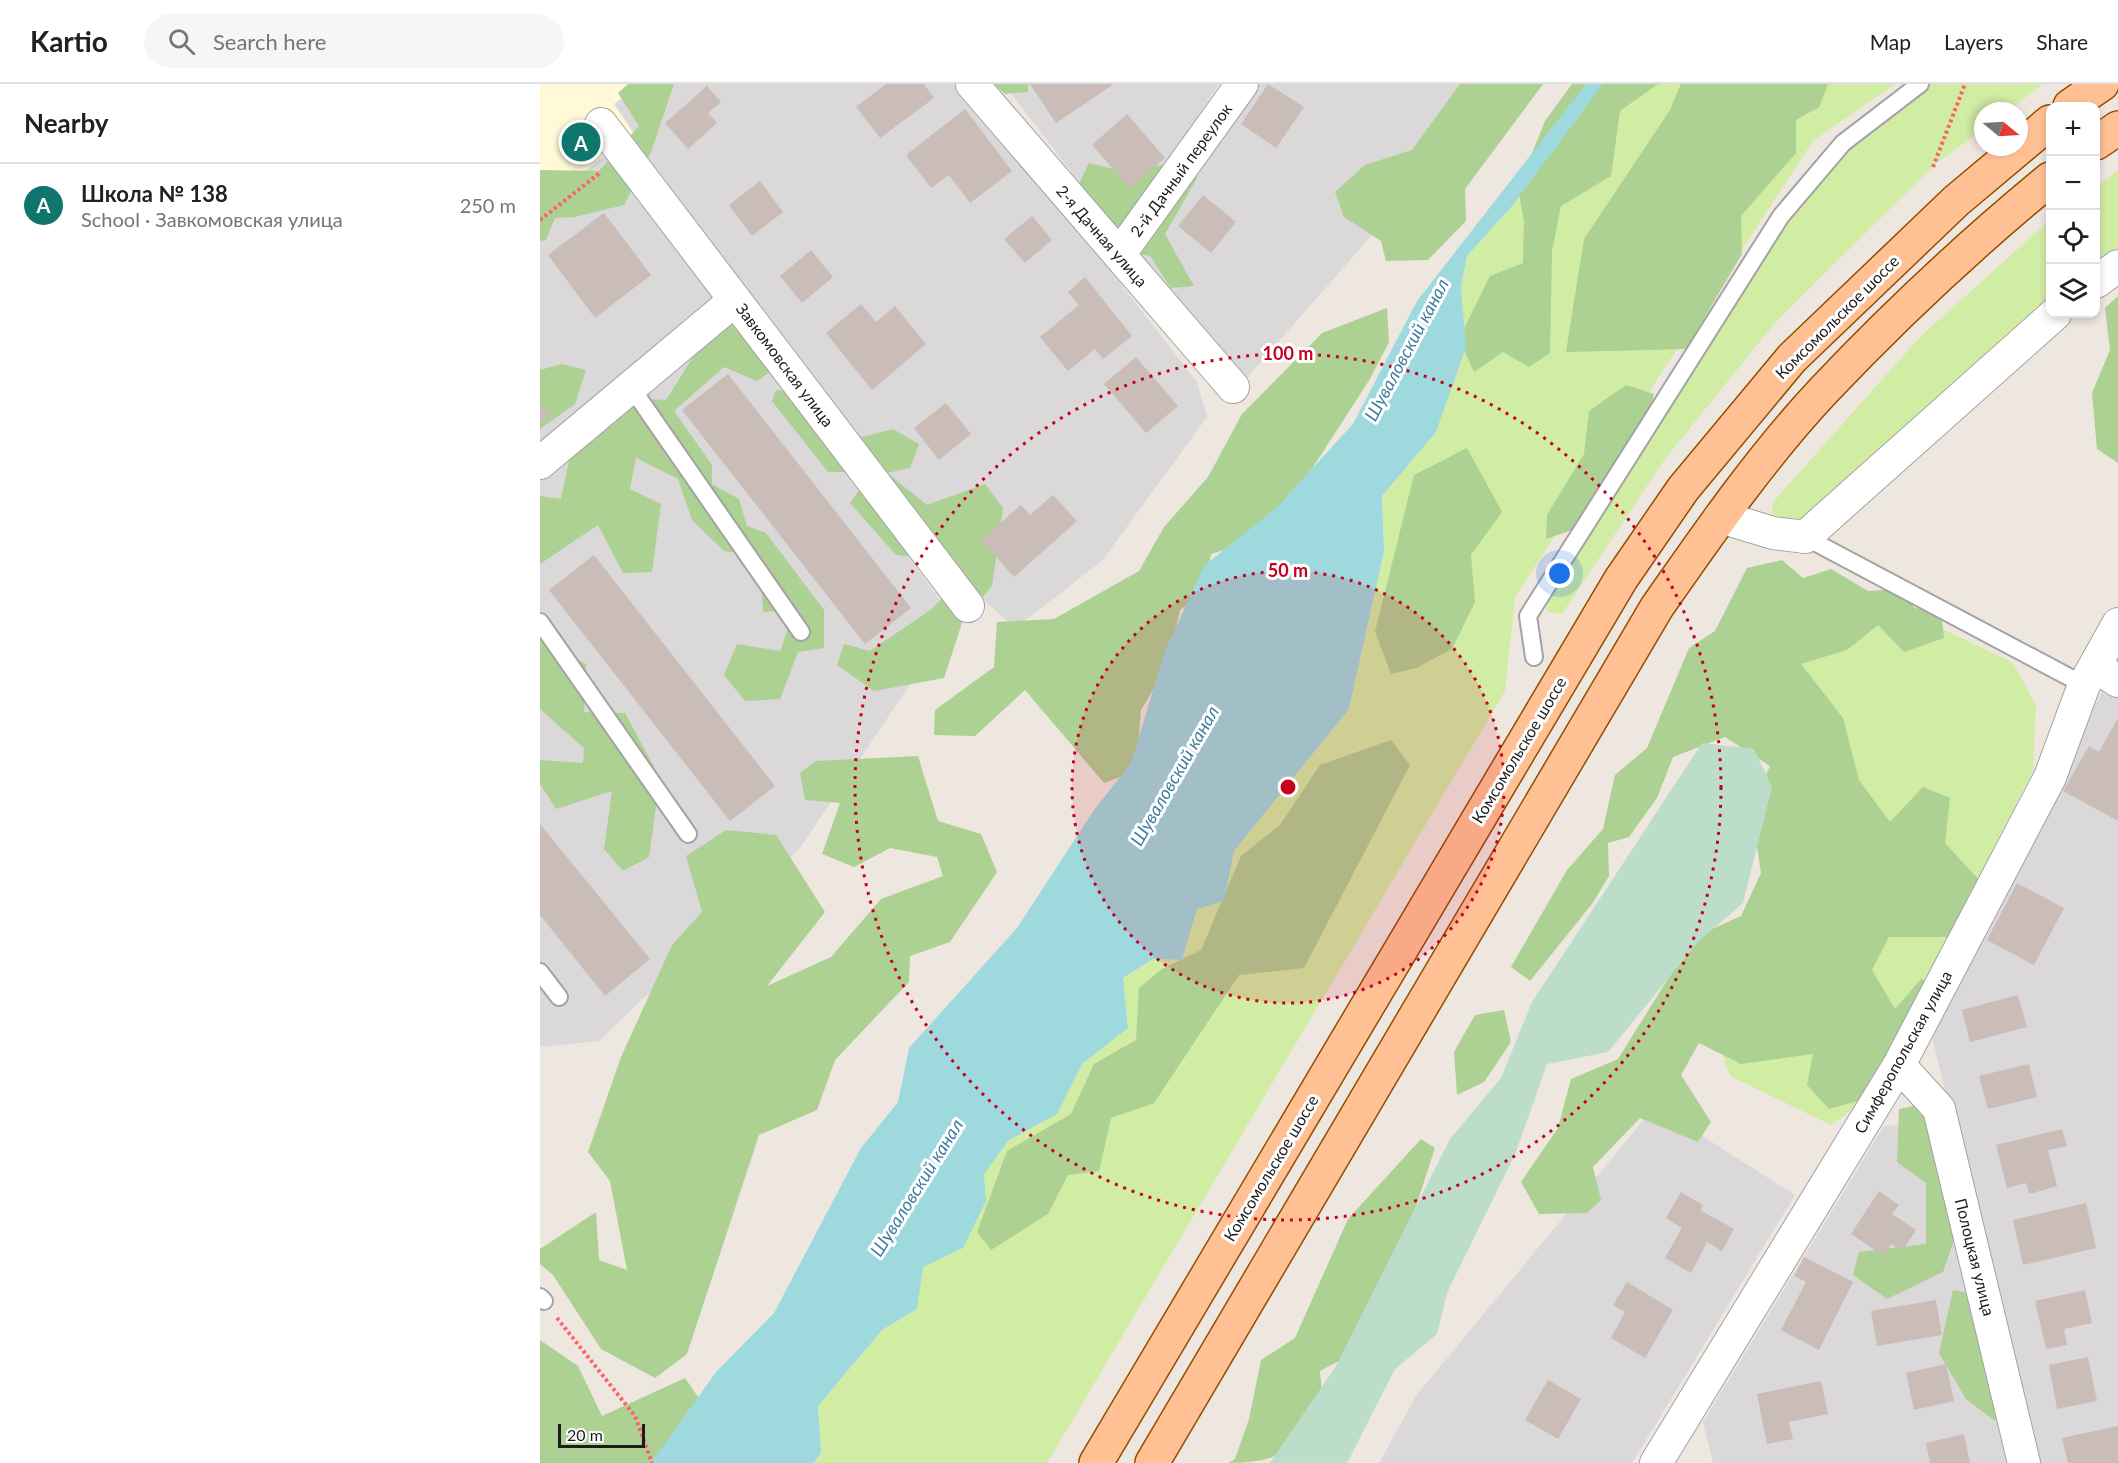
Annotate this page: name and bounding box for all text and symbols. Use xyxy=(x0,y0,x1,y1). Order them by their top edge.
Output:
search box xyxy=(144,14,564,68)
text: Kartio xyxy=(30,24,108,58)
icon: search xyxy=(165,25,198,58)
text: Search here xyxy=(213,28,326,55)
text: Map xyxy=(1870,29,1911,54)
text: Layers xyxy=(1944,29,2003,54)
text: Share xyxy=(2036,29,2088,54)
street label: 2-й Дачный переулок xyxy=(1126,99,1236,240)
north arrow xyxy=(1974,102,2028,156)
map controls xyxy=(2046,102,2100,318)
button: + xyxy=(2046,102,2100,156)
text: Nearby xyxy=(24,107,109,139)
pin: A xyxy=(562,120,600,164)
button: − xyxy=(2046,156,2100,210)
text: Школа № 138 xyxy=(81,180,228,207)
street label: 2-я Дачная улица xyxy=(1053,181,1152,290)
text: A xyxy=(37,193,50,217)
text: 250 m xyxy=(460,193,516,217)
text: School · Завкомовская улица xyxy=(81,207,343,231)
button: locate xyxy=(2046,210,2100,264)
street label: Комсомольское шоссе xyxy=(1771,251,1902,382)
button: layers xyxy=(2046,264,2100,318)
water label: Шуваловский канал xyxy=(1359,275,1453,424)
street label: Завкомовская улица xyxy=(733,299,838,430)
text: 100 m xyxy=(1263,342,1313,364)
text: 50 m xyxy=(1268,559,1308,581)
your location xyxy=(1545,559,1574,588)
street label: Комсомольское шоссе xyxy=(1467,673,1570,826)
water label: Шуваловский канал xyxy=(1125,702,1223,849)
centre of rings xyxy=(1278,777,1298,797)
street label: Симферопольская улица xyxy=(1850,967,1955,1137)
street label: Комсомольское шоссе xyxy=(1219,1091,1322,1244)
water label: Шуваловский канал xyxy=(865,1115,967,1260)
street label: Полоцкая улица xyxy=(1952,1196,1999,1318)
scale bar xyxy=(558,1421,645,1448)
text: 20 m xyxy=(567,1425,603,1444)

